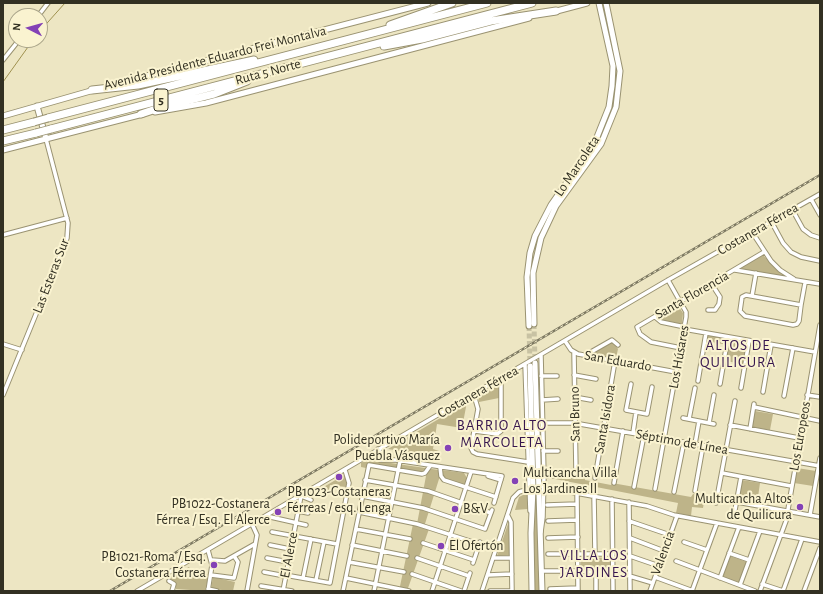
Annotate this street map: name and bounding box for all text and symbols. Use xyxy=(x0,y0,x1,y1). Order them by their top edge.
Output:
north arrow xyxy=(8,8,48,48)
text: N xyxy=(11,22,22,31)
street label: Avenida Presidente Eduardo Frei Montalva xyxy=(102,22,328,94)
street label: Ruta 5 Norte xyxy=(233,55,303,89)
road number: 5 xyxy=(154,89,168,111)
street label: Lo Marcoleta xyxy=(551,132,603,200)
street label: Costanera Férrea xyxy=(715,199,801,259)
street label: Las Esteras Sur xyxy=(29,236,73,316)
street label: Santa Florencia xyxy=(652,267,732,323)
street label: Los Húsares xyxy=(665,324,693,390)
district label: ALTOS DE QUILICURA xyxy=(700,336,776,371)
street label: San Eduardo xyxy=(583,347,653,375)
street label: Costanera Férrea xyxy=(435,362,521,422)
street label: Santa Isidora xyxy=(591,383,619,455)
street label: San Bruno xyxy=(566,386,584,442)
street label: Los Europeos xyxy=(786,400,814,472)
district label: BARRIO ALTO MARCOLETA xyxy=(457,416,547,451)
street label: Séptimo de Línea xyxy=(634,426,730,458)
place label: Polideportivo María Puebla Vásquez xyxy=(333,432,440,464)
marker: Polideportivo María Puebla Vásquez xyxy=(443,443,453,453)
place label: Multicancha Villa Los Jardines II xyxy=(523,465,617,498)
marker: PB1023-Costaneras Férreas / esq. Lenga xyxy=(334,472,344,482)
marker: Multicancha Villa Los Jardines II xyxy=(510,476,520,486)
place label: PB1023-Costaneras Férreas / esq. Lenga xyxy=(287,484,391,516)
place label: Multicancha Altos de Quilicura xyxy=(695,491,792,524)
place label: PB1022-Costanera Férrea / Esq. El Alerce xyxy=(156,496,270,528)
place label: B&V xyxy=(463,501,488,517)
marker: Multicancha Altos de Quilicura xyxy=(795,502,805,512)
marker: B&V xyxy=(450,504,460,514)
marker: PB1022-Costanera Férrea / Esq. El Alerce xyxy=(273,507,283,517)
street label: Valencia xyxy=(647,529,679,577)
street label: El Alerce xyxy=(276,530,302,580)
place label: El Ofertón xyxy=(449,538,504,554)
marker: El Ofertón xyxy=(436,541,446,551)
district label: VILLA LOS JARDINES xyxy=(560,546,628,581)
place label: PB1021-Roma / Esq. Costanera Férrea xyxy=(101,549,206,582)
marker: PB1021-Roma / Esq. Costanera Férrea xyxy=(209,560,219,570)

